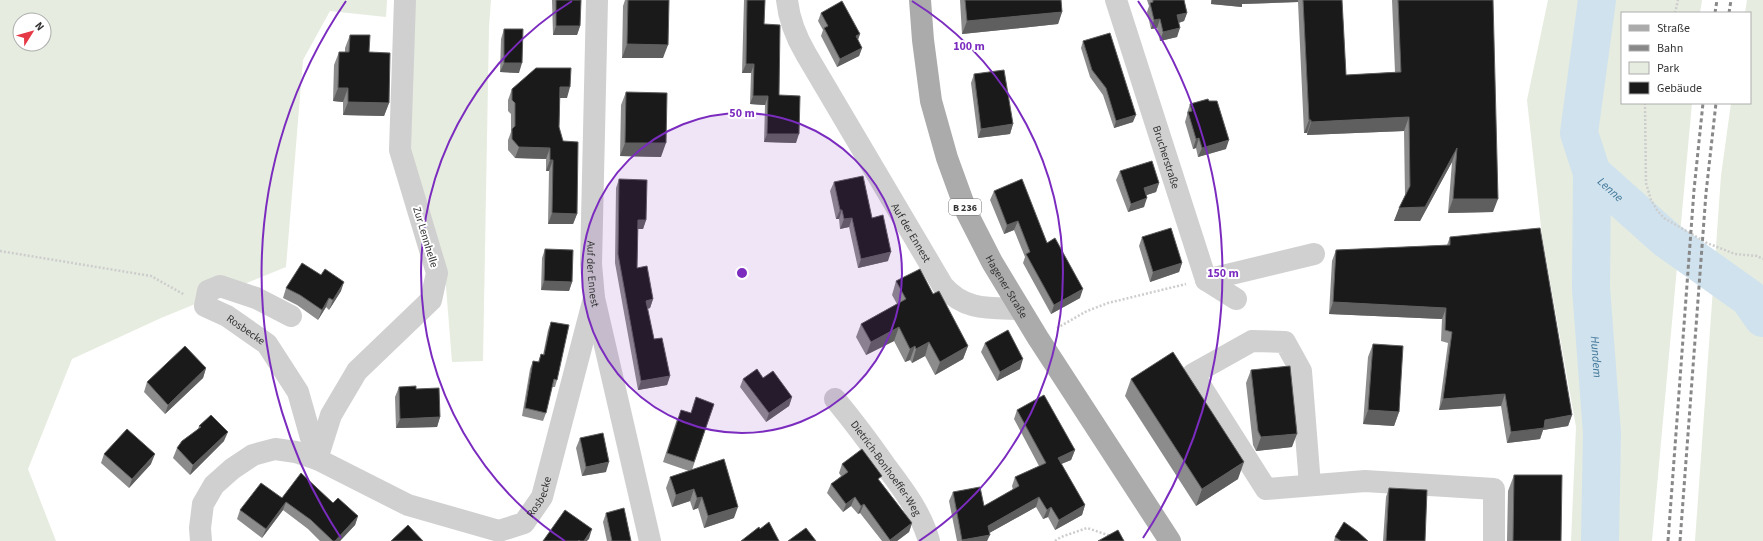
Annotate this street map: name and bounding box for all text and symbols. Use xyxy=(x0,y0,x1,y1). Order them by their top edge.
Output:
north arrow xyxy=(12,12,52,52)
legend xyxy=(1621,12,1751,104)
text: N xyxy=(31,19,48,34)
text: Straße xyxy=(1657,20,1690,37)
text: 100 m xyxy=(953,38,985,55)
text: Bahn xyxy=(1657,40,1683,57)
text: Park xyxy=(1657,60,1679,77)
text: Gebäude xyxy=(1657,80,1702,97)
text: 50 m xyxy=(729,105,755,122)
street label: Brucherstraße xyxy=(1149,124,1183,191)
water label: Lenne xyxy=(1593,174,1627,206)
road number: B 236 xyxy=(949,199,981,215)
street label: Auf der Ennest xyxy=(888,200,934,265)
street label: Zur Lennhelle xyxy=(409,205,442,270)
street label: Auf der Ennest xyxy=(583,241,603,309)
street label: Hagener Straße xyxy=(982,253,1032,322)
text: 150 m xyxy=(1207,265,1239,282)
centre of rings xyxy=(735,266,749,280)
street label: Rosbecke xyxy=(223,311,269,349)
water label: Hundem xyxy=(1586,335,1606,378)
street label: Dietrich-Bonhoeffer-Weg xyxy=(847,418,925,519)
street label: Rosbecke xyxy=(523,475,555,521)

